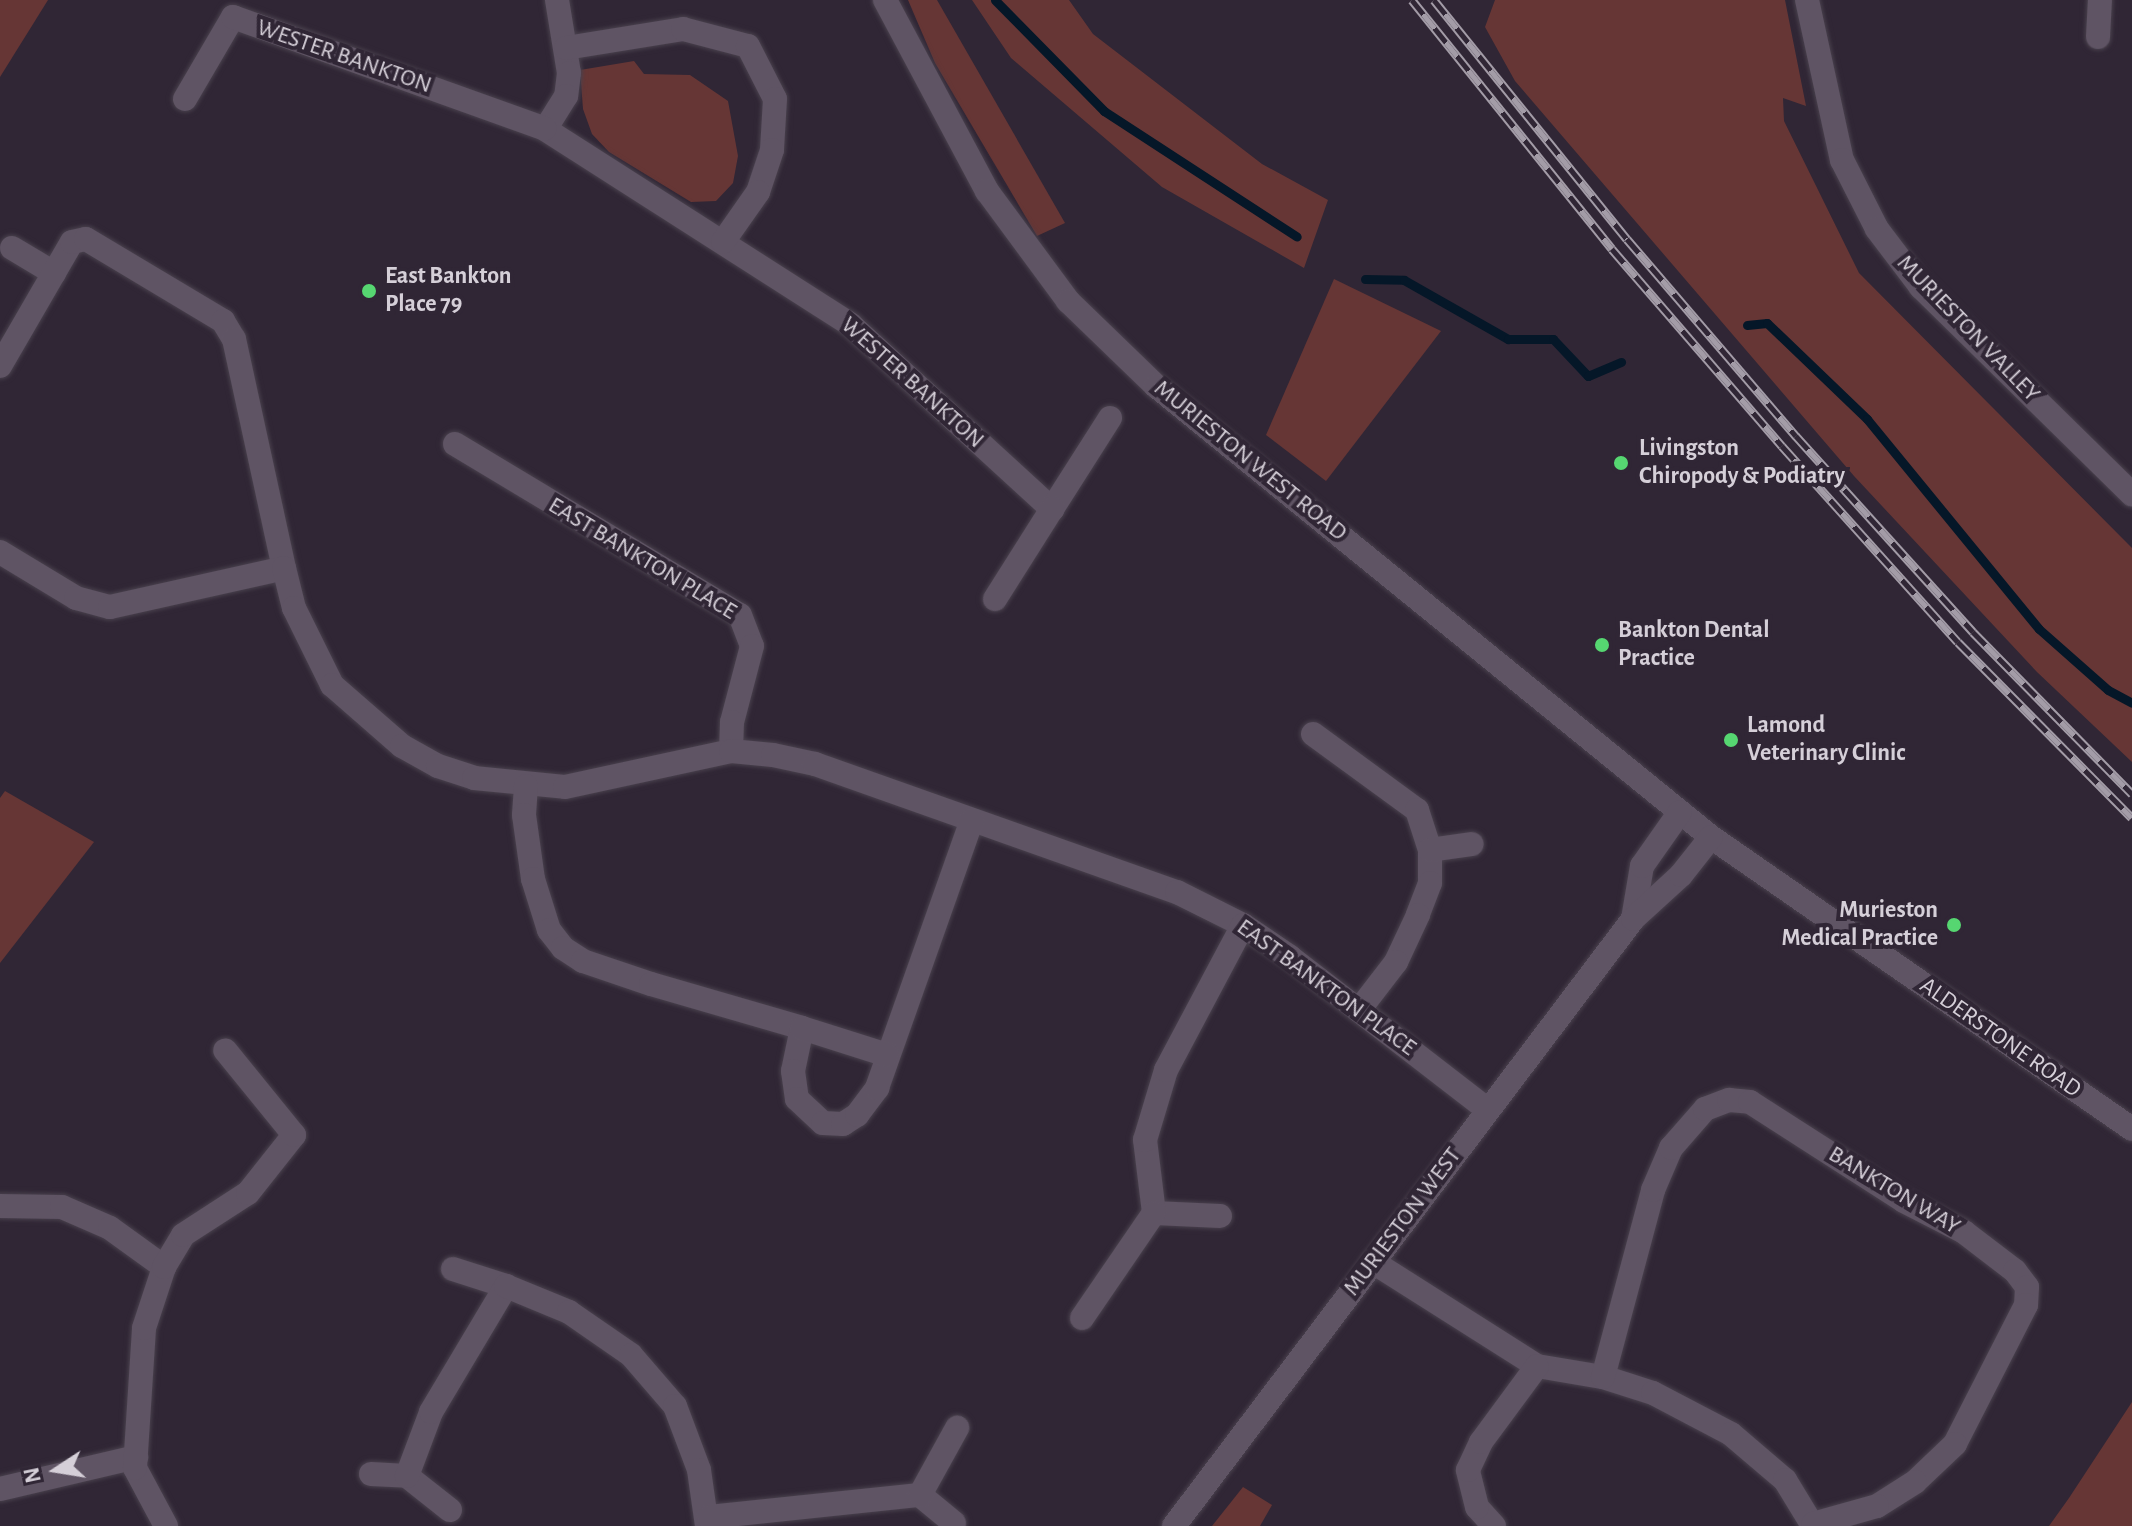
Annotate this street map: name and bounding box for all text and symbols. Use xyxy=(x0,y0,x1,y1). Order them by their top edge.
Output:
street label: WESTER BANKTON xyxy=(253,14,435,100)
street label: MURIESTON VALLEY xyxy=(1890,249,2046,409)
place label: East Bankton Place 79 xyxy=(385,263,512,319)
marker: East Bankton Place 79 xyxy=(360,282,378,300)
street label: WESTER BANKTON xyxy=(834,311,990,455)
street label: MURIESTON WEST ROAD xyxy=(1148,374,1352,548)
place label: Livingston Chiropody & Podiatry xyxy=(1639,435,1845,491)
marker: Livingston Chiropody & Podiatry xyxy=(1610,452,1632,474)
street label: EAST BANKTON PLACE xyxy=(543,491,741,627)
place label: Bankton Dental Practice xyxy=(1618,617,1769,673)
marker: Bankton Dental Practice xyxy=(1593,636,1611,654)
place label: Lamond Veterinary Clinic xyxy=(1747,712,1905,768)
marker: Lamond Veterinary Clinic xyxy=(1722,731,1740,749)
place label: Murieston Medical Practice xyxy=(1782,897,1938,953)
street label: EAST BANKTON PLACE xyxy=(1231,913,1421,1063)
marker: Murieston Medical Practice xyxy=(1945,916,1963,934)
street label: ALDERSTONE ROAD xyxy=(1914,972,2086,1104)
street label: BANKTON WAY xyxy=(1823,1140,1965,1242)
street label: MURIESTON WEST xyxy=(1338,1142,1468,1302)
north arrow xyxy=(16,1430,96,1510)
text: N xyxy=(20,1465,45,1485)

